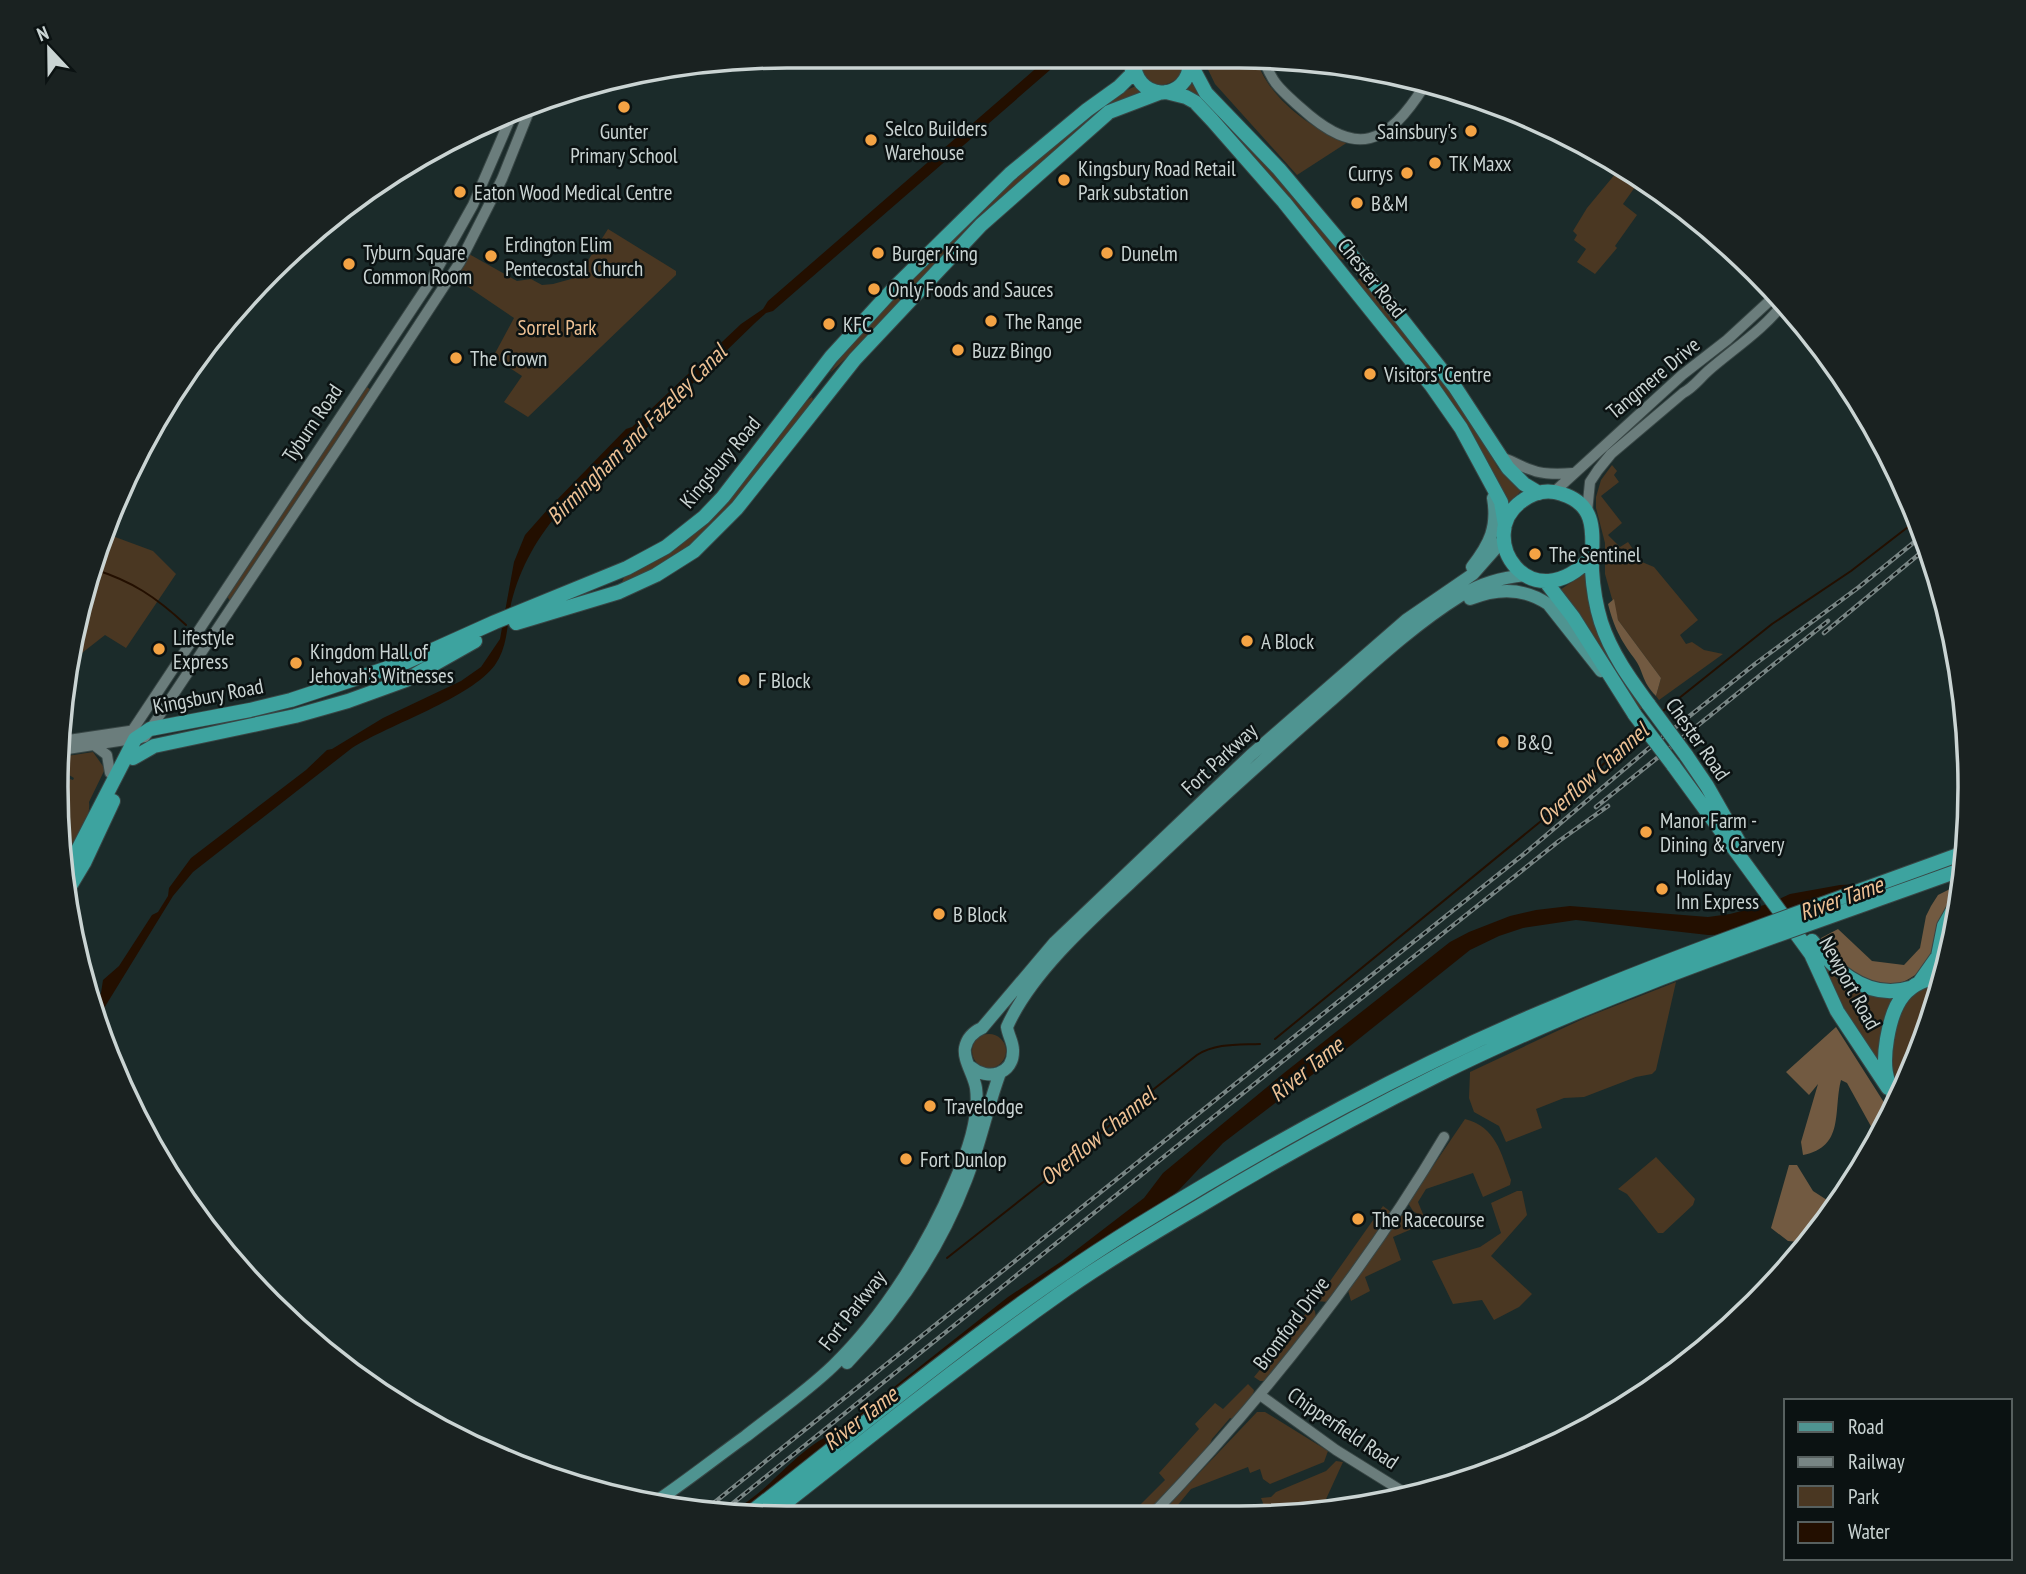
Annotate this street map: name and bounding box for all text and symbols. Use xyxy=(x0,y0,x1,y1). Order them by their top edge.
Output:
north arrow xyxy=(14,14,84,84)
text: N xyxy=(33,20,52,46)
marker: Gunter Primary School xyxy=(616,99,632,115)
place label: Selco Builders Warehouse xyxy=(885,115,987,166)
place label: Gunter Primary School xyxy=(570,118,678,169)
place label: Sainsbury's xyxy=(1377,118,1457,145)
marker: Sainsbury's xyxy=(1463,123,1479,139)
marker: Selco Builders Warehouse xyxy=(863,132,879,148)
place label: TK Maxx xyxy=(1449,150,1512,177)
place label: Kingsbury Road Retail Park substation xyxy=(1078,155,1236,206)
marker: TK Maxx xyxy=(1427,155,1443,171)
place label: Currys xyxy=(1348,160,1393,187)
marker: Currys xyxy=(1399,165,1415,181)
marker: Kingsbury Road Retail Park substation xyxy=(1056,172,1072,188)
place label: Eaton Wood Medical Centre xyxy=(474,179,673,206)
marker: Eaton Wood Medical Centre xyxy=(452,184,468,200)
place label: B&M xyxy=(1371,190,1408,217)
marker: B&M xyxy=(1349,195,1365,211)
place label: Erdington Elim Pentecostal Church xyxy=(505,231,643,282)
street label: Chester Road xyxy=(1332,233,1412,323)
place label: Tyburn Square Common Room xyxy=(363,239,472,290)
place label: Burger King xyxy=(892,240,978,267)
place label: Dunelm xyxy=(1121,240,1178,267)
marker: Burger King xyxy=(870,245,886,261)
marker: Dunelm xyxy=(1099,245,1115,261)
marker: Erdington Elim Pentecostal Church xyxy=(483,248,499,264)
marker: Tyburn Square Common Room xyxy=(341,256,357,272)
place label: Only Foods and Sauces xyxy=(888,276,1053,303)
marker: Only Foods and Sauces xyxy=(866,281,882,297)
place label: The Range xyxy=(1005,308,1082,335)
place label: KFC xyxy=(843,311,872,338)
marker: The Range xyxy=(983,313,999,329)
park label: Sorrel Park xyxy=(518,314,596,341)
marker: KFC xyxy=(821,316,837,332)
street label: Tangmere Drive xyxy=(1601,331,1705,425)
water label: Birmingham and Fazeley Canal xyxy=(540,336,734,530)
place label: Buzz Bingo xyxy=(972,337,1052,364)
marker: Buzz Bingo xyxy=(950,342,966,358)
place label: The Crown xyxy=(470,345,547,372)
marker: The Crown xyxy=(448,350,464,366)
place label: Visitors' Centre xyxy=(1383,361,1491,388)
marker: Visitors' Centre xyxy=(1362,366,1378,382)
street label: Tyburn Road xyxy=(276,379,348,467)
street label: Kingsbury Road xyxy=(674,410,766,514)
place label: The Sentinel xyxy=(1549,541,1641,568)
marker: The Sentinel xyxy=(1527,546,1543,562)
place label: Lifestyle Express xyxy=(173,624,234,675)
place label: A Block xyxy=(1261,628,1314,655)
marker: A Block xyxy=(1239,633,1255,649)
place label: Kingdom Hall of Jehovah's Witnesses xyxy=(309,638,454,689)
marker: Lifestyle Express xyxy=(151,641,167,657)
marker: Kingdom Hall of Jehovah's Witnesses xyxy=(288,655,304,671)
place label: F Block xyxy=(758,667,811,694)
street label: Kingsbury Road xyxy=(151,672,265,720)
marker: F Block xyxy=(736,672,752,688)
street label: Chester Road xyxy=(1660,692,1736,786)
water label: Overflow Channel xyxy=(1530,714,1656,832)
street label: Fort Parkway xyxy=(1175,717,1263,801)
place label: B&Q xyxy=(1517,729,1553,756)
marker: B&Q xyxy=(1495,734,1511,750)
place label: Manor Farm - Dining & Carvery xyxy=(1660,807,1784,858)
marker: Manor Farm - Dining & Carvery xyxy=(1638,824,1654,840)
place label: Holiday Inn Express xyxy=(1676,864,1759,915)
water label: River Tame xyxy=(1795,869,1888,927)
marker: Holiday Inn Express xyxy=(1654,881,1670,897)
place label: B Block xyxy=(953,901,1007,928)
marker: B Block xyxy=(931,906,947,922)
street label: Newport Road xyxy=(1813,932,1887,1034)
water label: River Tame xyxy=(1263,1029,1350,1108)
water label: Overflow Channel xyxy=(1033,1079,1163,1191)
place label: Travelodge xyxy=(944,1093,1023,1120)
marker: Travelodge xyxy=(922,1098,938,1114)
place label: Fort Dunlop xyxy=(920,1146,1007,1173)
marker: Fort Dunlop xyxy=(898,1151,914,1167)
place label: The Racecourse xyxy=(1372,1206,1485,1233)
marker: The Racecourse xyxy=(1350,1211,1366,1227)
street label: Fort Parkway xyxy=(812,1265,892,1355)
street label: Bromford Drive xyxy=(1247,1271,1335,1375)
water label: River Tame xyxy=(817,1379,904,1456)
street label: Chipperfield Road xyxy=(1282,1381,1404,1475)
legend xyxy=(1784,1399,2012,1560)
text: Road xyxy=(1848,1413,1884,1440)
text: Railway xyxy=(1848,1448,1905,1475)
text: Park xyxy=(1848,1483,1879,1510)
text: Water xyxy=(1848,1518,1890,1545)

